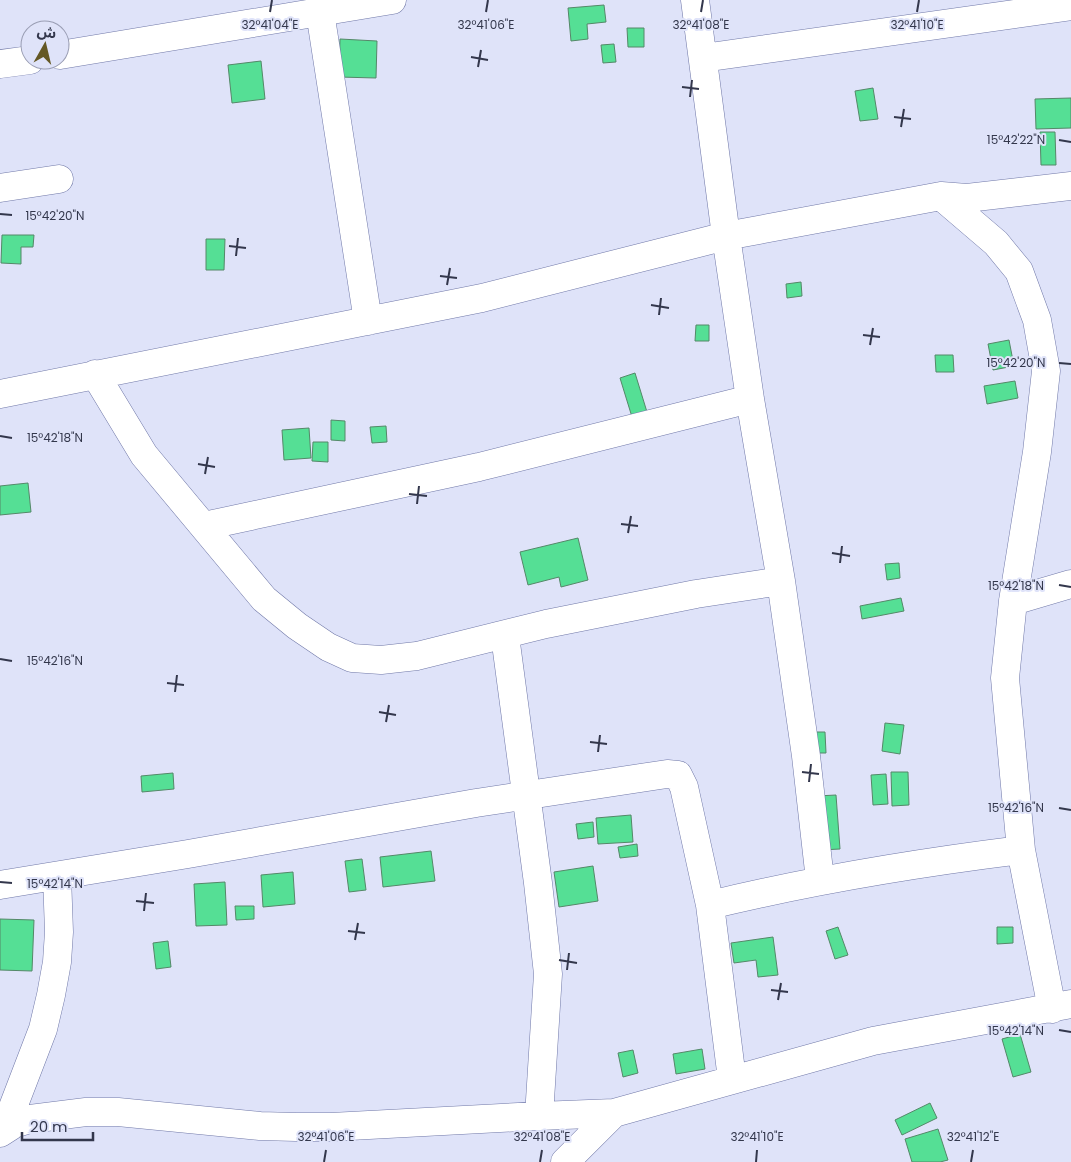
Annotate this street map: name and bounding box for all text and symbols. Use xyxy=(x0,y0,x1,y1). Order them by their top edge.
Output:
text: 32°41'04"E xyxy=(242,16,298,33)
text: 32°41'06"E xyxy=(457,16,515,33)
text: 32°41'08"E xyxy=(673,16,729,33)
text: 32°41'10"E xyxy=(890,16,944,33)
north arrow xyxy=(20,20,70,70)
text: ش xyxy=(36,21,58,43)
text: 15°42'22"N xyxy=(987,131,1045,148)
text: 15°42'20"N xyxy=(25,207,85,224)
text: 15°42'20"N xyxy=(986,354,1046,371)
text: 15°42'18"N xyxy=(27,429,83,446)
text: 15°42'18"N xyxy=(988,577,1044,594)
text: 15°42'16"N xyxy=(27,652,83,669)
text: 15°42'16"N xyxy=(988,799,1044,816)
text: 15°42'14"N xyxy=(27,875,83,892)
text: 15°42'14"N xyxy=(988,1022,1044,1039)
scale bar xyxy=(22,1110,94,1142)
text: 20 m xyxy=(30,1116,68,1137)
text: 32°41'06"E xyxy=(297,1128,355,1145)
text: 32°41'08"E xyxy=(514,1128,570,1145)
text: 32°41'10"E xyxy=(730,1128,784,1145)
text: 32°41'12"E xyxy=(947,1128,999,1145)

